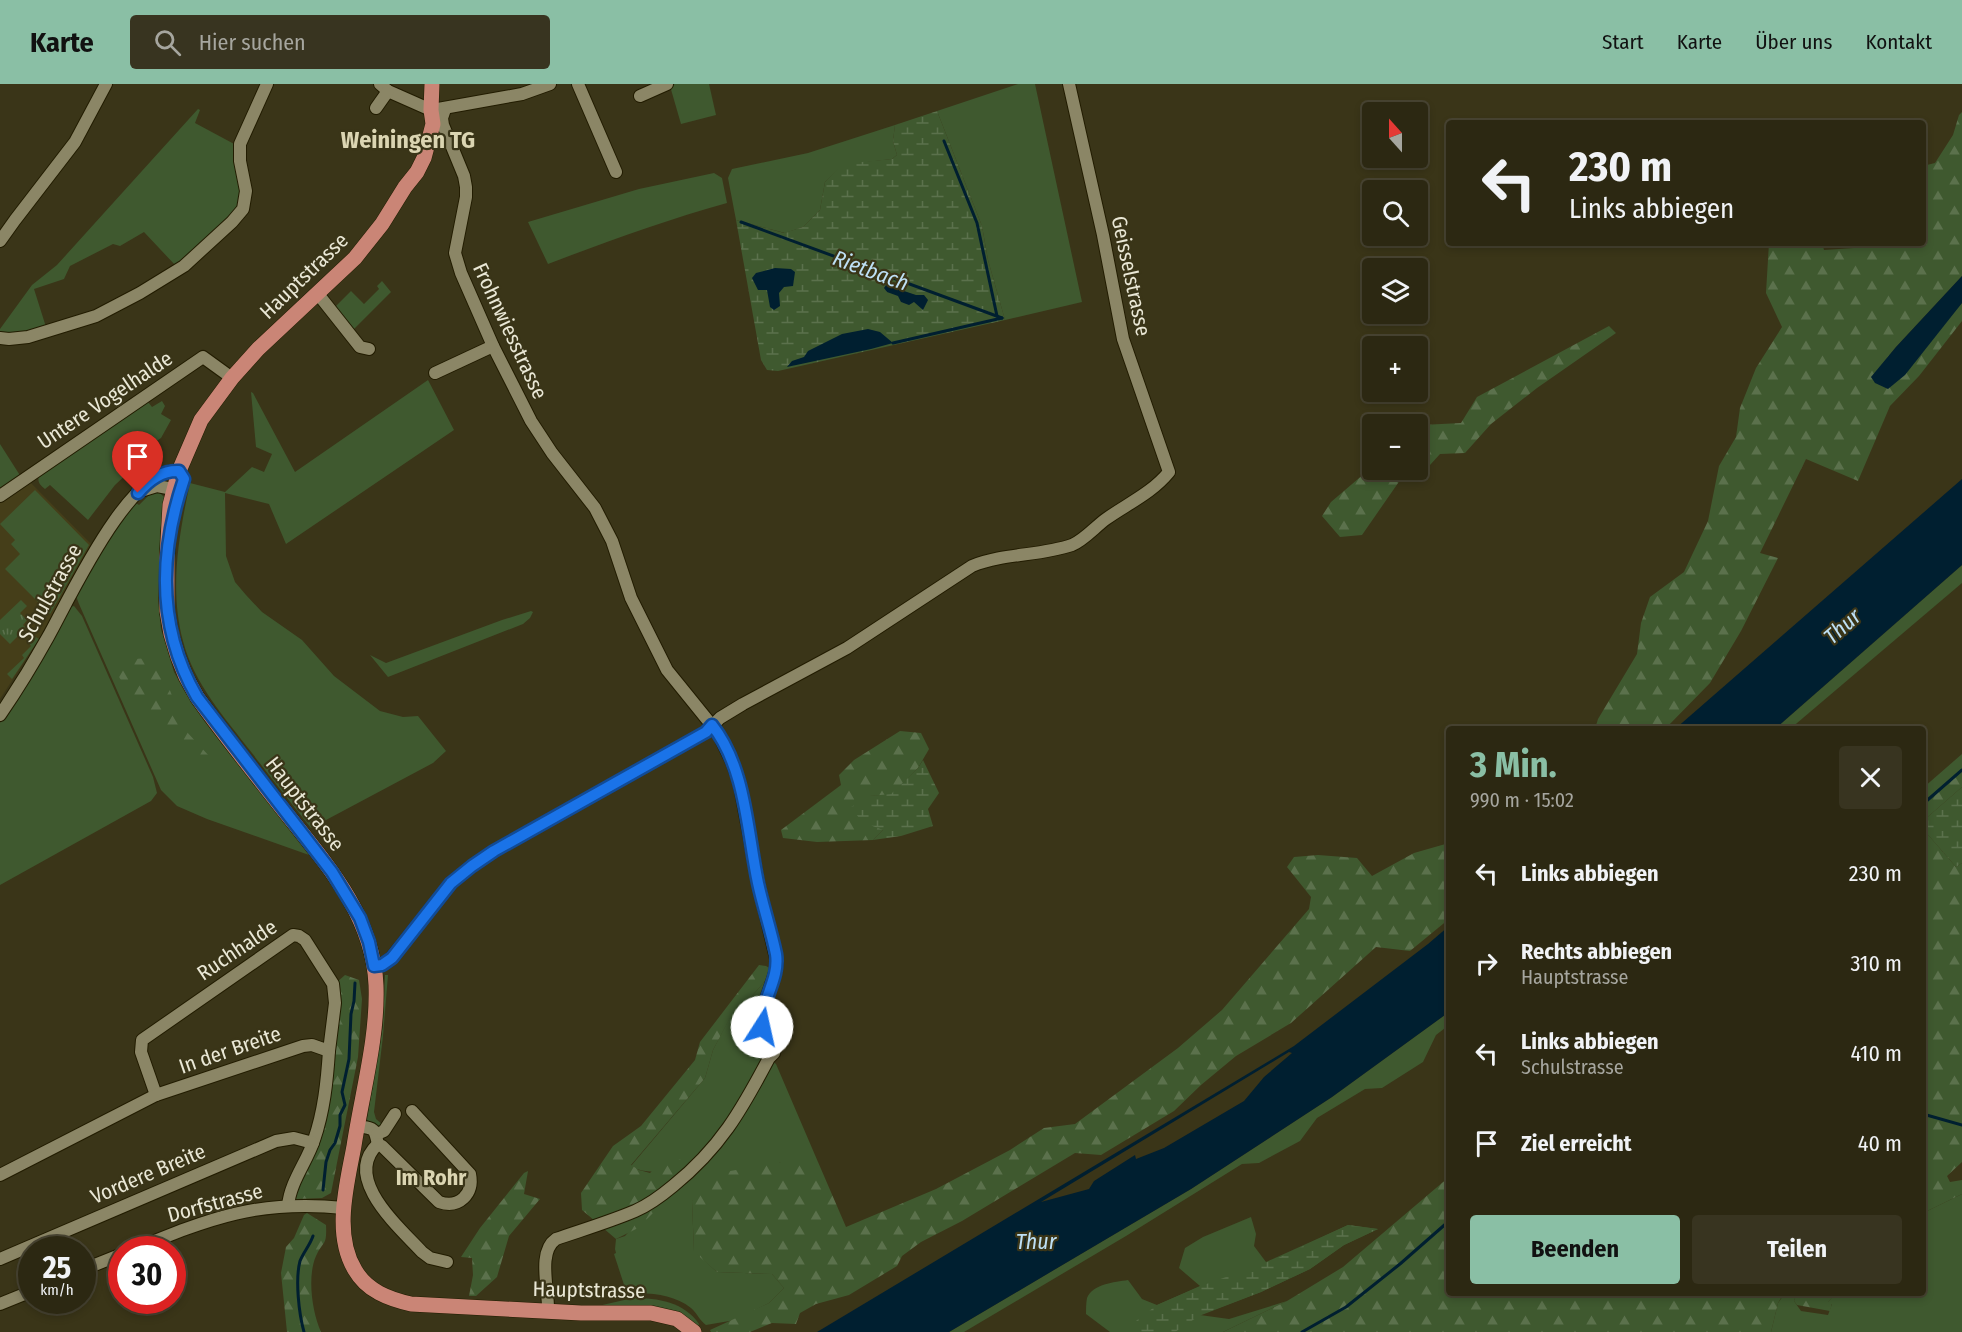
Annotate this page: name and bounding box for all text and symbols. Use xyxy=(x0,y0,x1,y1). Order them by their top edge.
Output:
search box xyxy=(130,15,550,69)
text: Karte xyxy=(30,26,94,59)
icon: search xyxy=(151,26,184,59)
text: Hier suchen xyxy=(199,29,306,56)
text: Start xyxy=(1602,29,1644,55)
text: Karte xyxy=(1677,29,1722,55)
text: Über uns xyxy=(1755,29,1832,55)
text: Kontakt xyxy=(1865,29,1932,55)
north arrow xyxy=(1362,102,1428,168)
map controls xyxy=(1362,102,1428,480)
district label: Weiningen TG xyxy=(341,126,475,154)
text: 230 m xyxy=(1569,142,1672,192)
icon: left xyxy=(1470,144,1548,222)
button: search xyxy=(1362,180,1428,246)
text: Links abbiegen xyxy=(1569,193,1734,225)
street label: Geisselstrasse xyxy=(1106,214,1156,338)
street label: Hauptstrasse xyxy=(254,227,354,325)
water label: Rietbach xyxy=(829,244,913,297)
button: layers xyxy=(1362,258,1428,324)
street label: Frohnwiesstrasse xyxy=(467,259,553,403)
button: + xyxy=(1362,336,1428,402)
street label: Untere Vogelhalde xyxy=(33,345,177,455)
button: − xyxy=(1362,414,1428,480)
pin xyxy=(112,431,163,493)
icon: arrive xyxy=(121,440,154,473)
street label: Schulstrasse xyxy=(13,540,87,646)
water label: Thur xyxy=(1818,602,1868,650)
text: 3 Min. xyxy=(1470,743,1557,787)
button: close xyxy=(1839,746,1902,809)
street label: Hauptstrasse xyxy=(260,752,350,856)
text: 990 m · 15:02 xyxy=(1470,788,1574,812)
icon: left xyxy=(1470,857,1503,890)
text: Links abbiegen xyxy=(1521,860,1659,887)
text: 230 m xyxy=(1849,860,1902,887)
street label: Ruchhalde xyxy=(192,914,282,986)
text: Rechts abbiegen xyxy=(1521,938,1672,965)
icon: right xyxy=(1470,947,1503,980)
text: 310 m xyxy=(1850,950,1902,977)
text: Hauptstrasse xyxy=(1521,965,1628,989)
position arrow xyxy=(730,995,794,1059)
street label: In der Breite xyxy=(176,1020,284,1080)
text: Links abbiegen xyxy=(1521,1028,1659,1055)
icon: left xyxy=(1470,1037,1503,1070)
text: 410 m xyxy=(1850,1040,1902,1067)
text: Schulstrasse xyxy=(1521,1055,1624,1079)
icon: arrive xyxy=(1470,1127,1503,1160)
text: Ziel erreicht xyxy=(1521,1130,1632,1157)
text: 40 m xyxy=(1858,1130,1902,1157)
street label: Vordere Breite xyxy=(87,1138,209,1210)
district label: Im Rohr xyxy=(396,1164,467,1191)
street label: Dorfstrasse xyxy=(164,1178,266,1228)
button: Beenden xyxy=(1470,1215,1680,1284)
button: Teilen xyxy=(1692,1215,1902,1284)
water label: Thur xyxy=(1016,1228,1058,1255)
speed limit sign: 30 xyxy=(108,1236,186,1314)
text: 25 xyxy=(43,1250,71,1286)
street label: Hauptstrasse xyxy=(532,1276,646,1304)
text: km/h xyxy=(40,1281,74,1299)

